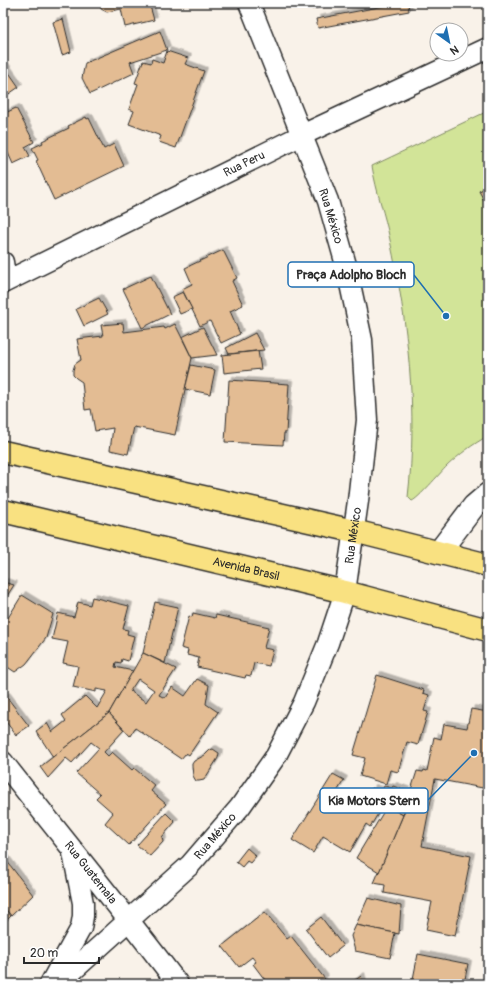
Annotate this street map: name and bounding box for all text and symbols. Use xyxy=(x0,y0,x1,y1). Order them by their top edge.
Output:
north arrow xyxy=(429,22,469,62)
text: N xyxy=(447,42,461,58)
street label: Rua Peru xyxy=(221,148,267,181)
street label: Rua México xyxy=(315,187,346,246)
callout: Praça Adolpho Bloch xyxy=(288,262,414,287)
text: Praça Adolpho Bloch xyxy=(296,267,406,283)
street label: Rua México xyxy=(342,506,365,565)
street label: Avenida Brasil xyxy=(211,554,281,584)
callout: Kia Motors Stern xyxy=(320,788,428,813)
text: Kia Motors Stern xyxy=(328,793,421,809)
street label: Rua México xyxy=(191,809,240,863)
street label: Rua Guatemala xyxy=(61,838,120,907)
scale bar xyxy=(24,939,99,965)
text: 20 m xyxy=(30,946,59,961)

